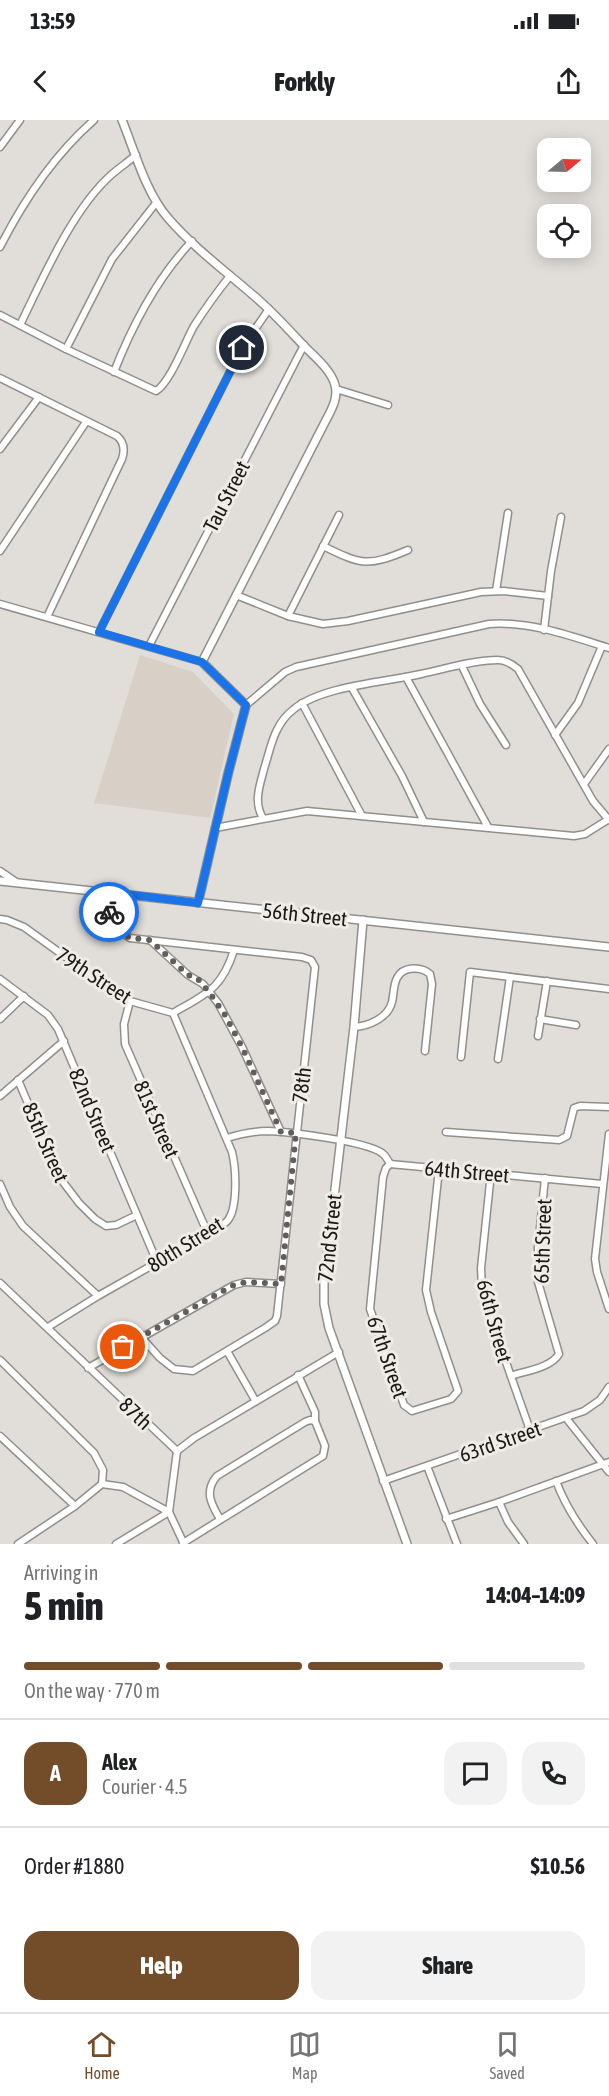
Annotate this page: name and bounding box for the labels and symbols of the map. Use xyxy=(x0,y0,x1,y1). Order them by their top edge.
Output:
north arrow xyxy=(537,138,591,192)
pin xyxy=(216,322,267,373)
street label: Tau Street xyxy=(198,456,254,536)
courier xyxy=(79,882,139,942)
street label: 56th Street xyxy=(262,898,348,930)
street label: 79th Street xyxy=(52,942,136,1008)
street label: 82nd Street xyxy=(65,1064,121,1156)
street label: 78th xyxy=(287,1066,315,1104)
street label: 81st Street xyxy=(129,1077,185,1161)
street label: 85th Street xyxy=(18,1098,74,1186)
street label: 64th Street xyxy=(424,1155,510,1187)
street label: 72nd Street xyxy=(312,1193,346,1283)
street label: 65th Street xyxy=(529,1198,555,1284)
street label: 80th Street xyxy=(143,1211,227,1277)
street label: 66th Street xyxy=(472,1277,518,1365)
street label: 67th Street xyxy=(363,1313,413,1401)
pin xyxy=(97,1321,148,1372)
street label: 87th xyxy=(115,1392,157,1434)
street label: 63rd Street xyxy=(456,1416,544,1466)

